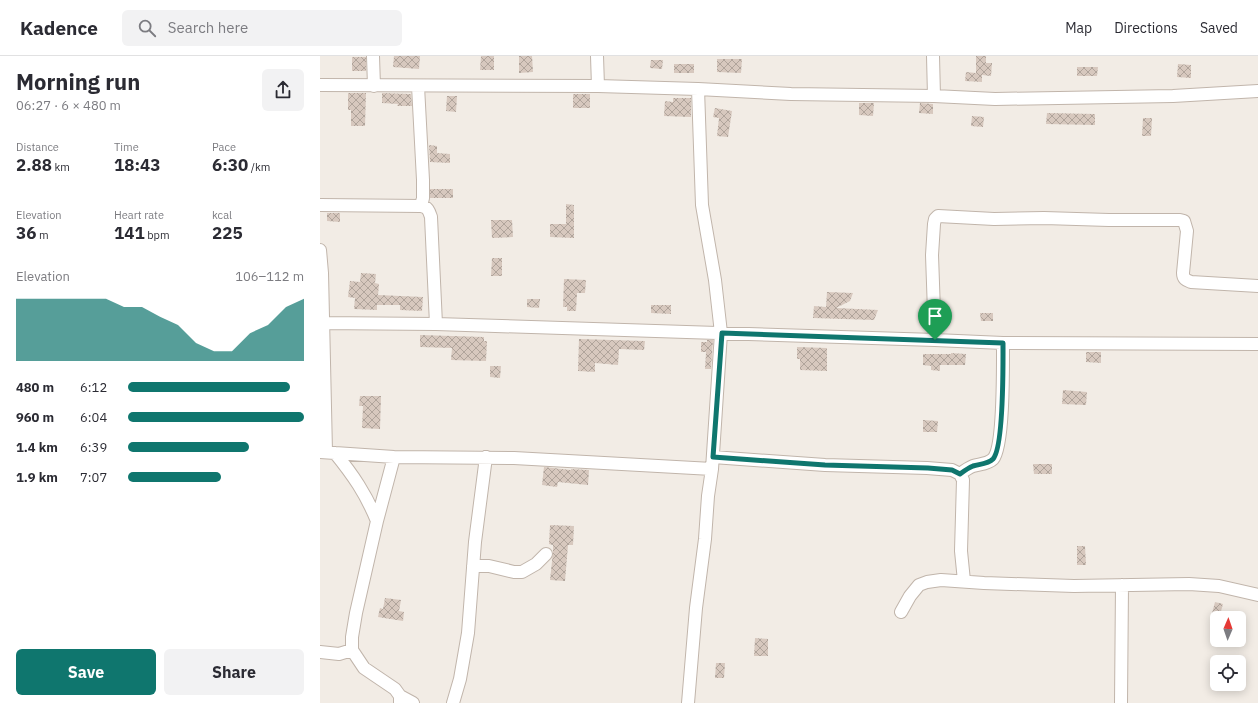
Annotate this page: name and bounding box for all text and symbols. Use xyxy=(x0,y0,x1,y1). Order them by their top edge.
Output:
search box xyxy=(122,10,402,46)
text: Kadence xyxy=(20,16,98,40)
icon: search xyxy=(136,17,158,39)
text: Search here xyxy=(168,18,248,37)
text: Map xyxy=(1065,19,1092,37)
text: Directions xyxy=(1114,19,1178,37)
text: Saved xyxy=(1200,19,1238,37)
text: Morning run xyxy=(16,67,140,96)
button: share xyxy=(262,69,304,111)
text: 06:27 · 6 × 480 m xyxy=(16,97,121,114)
text: Distance xyxy=(16,140,59,154)
text: Time xyxy=(114,140,139,154)
text: Pace xyxy=(212,140,236,154)
text: 2.88 xyxy=(16,154,52,176)
text: 18:43 xyxy=(114,154,160,176)
text: 6:30 xyxy=(212,154,248,176)
text: km xyxy=(52,160,70,174)
text: /km xyxy=(248,160,270,174)
text: Elevation xyxy=(16,208,62,222)
text: Heart rate xyxy=(114,208,164,222)
text: kcal xyxy=(212,208,232,222)
text: 36 xyxy=(16,222,36,244)
text: 141 xyxy=(114,222,145,244)
text: 225 xyxy=(212,222,243,244)
text: m xyxy=(36,228,49,242)
text: bpm xyxy=(145,228,170,242)
text: Elevation xyxy=(16,268,70,285)
text: 106–112 m xyxy=(235,268,304,285)
pin xyxy=(918,299,952,340)
icon: arrive xyxy=(924,305,946,327)
text: 480 m xyxy=(16,379,54,396)
text: 6:12 xyxy=(80,379,107,396)
text: 960 m xyxy=(16,409,54,426)
text: 6:04 xyxy=(80,409,107,426)
text: 1.4 km xyxy=(16,439,58,456)
text: 6:39 xyxy=(80,439,107,456)
text: 1.9 km xyxy=(16,469,58,486)
text: 7:07 xyxy=(80,469,107,486)
north arrow xyxy=(1210,611,1246,647)
map controls xyxy=(1210,611,1246,691)
button: Save xyxy=(16,649,156,695)
button: Share xyxy=(164,649,304,695)
button: locate xyxy=(1210,655,1246,691)

